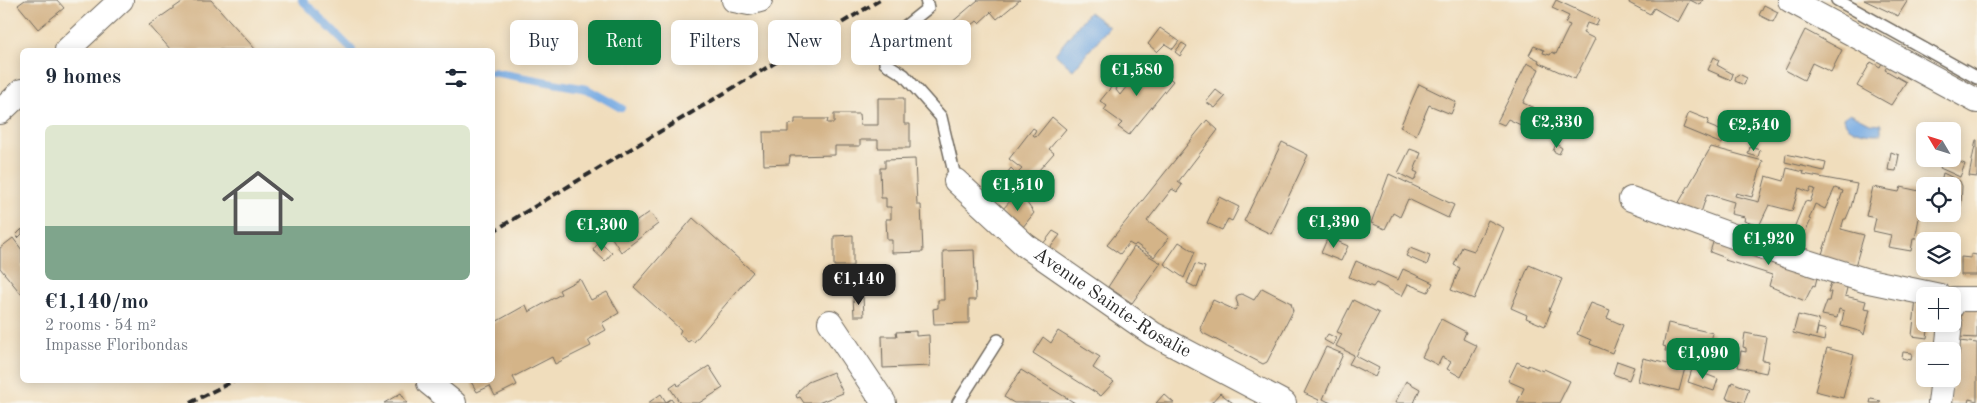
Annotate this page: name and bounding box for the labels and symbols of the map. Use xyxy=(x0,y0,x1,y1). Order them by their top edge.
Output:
pin: €1,580 xyxy=(1096,54,1178,97)
pin: €2,330 xyxy=(1516,106,1598,149)
pin: €2,540 xyxy=(1713,110,1795,152)
north arrow xyxy=(1916,122,1961,168)
pin: €1,510 xyxy=(977,170,1059,212)
pin: €1,390 xyxy=(1293,206,1375,249)
pin: €1,300 xyxy=(561,210,643,252)
pin: €1,920 xyxy=(1728,224,1810,266)
street label: Avenue Sainte-Rosalie xyxy=(1030,244,1194,362)
pin: €1,140 xyxy=(818,264,900,306)
pin: €1,090 xyxy=(1662,338,1744,380)

